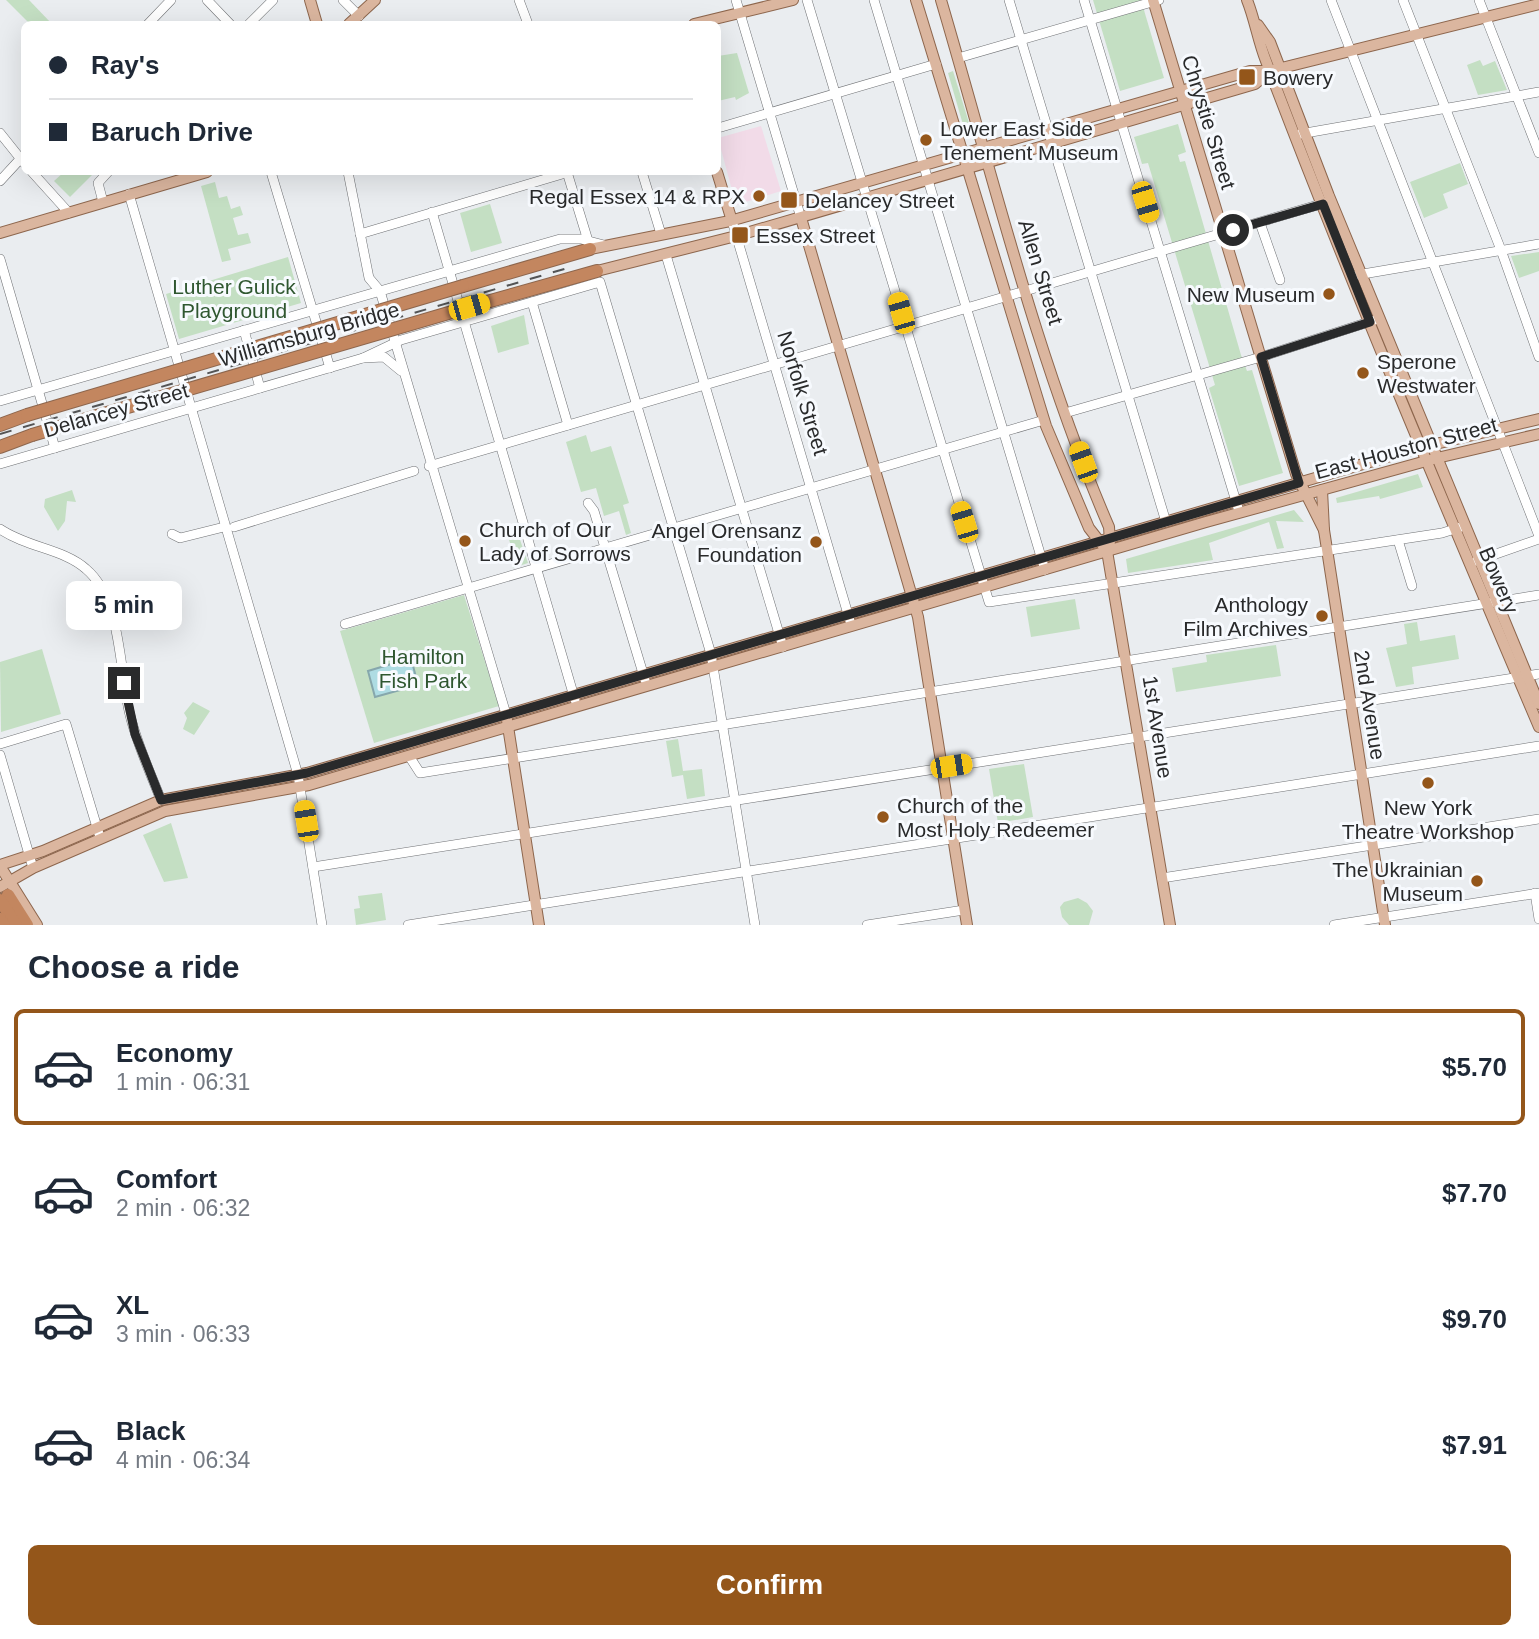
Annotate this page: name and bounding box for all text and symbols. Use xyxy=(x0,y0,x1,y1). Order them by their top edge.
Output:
text: Ray's xyxy=(91,50,159,80)
street label: Chrystie Street xyxy=(1178,52,1240,192)
place label: Bowery xyxy=(1263,66,1334,89)
marker: Bowery xyxy=(1237,67,1257,87)
text: Baruch Drive xyxy=(91,117,253,147)
place label: Lower East Side Tenement Museum xyxy=(940,117,1119,164)
marker: Lower East Side Tenement Museum xyxy=(918,132,934,148)
car xyxy=(1129,179,1162,225)
place label: Regal Essex 14 & RPX xyxy=(529,185,745,208)
marker: Regal Essex 14 & RPX xyxy=(751,188,767,204)
place label: Delancey Street xyxy=(805,189,955,212)
marker: Delancey Street xyxy=(779,190,799,210)
route start xyxy=(1217,214,1249,246)
street label: Allen Street xyxy=(1014,217,1068,327)
place label: Essex Street xyxy=(756,224,875,247)
marker: Essex Street xyxy=(730,225,750,245)
park label: Luther Gulick Playground xyxy=(172,275,296,322)
place label: New Museum xyxy=(1187,283,1315,306)
marker: New Museum xyxy=(1321,286,1337,302)
car xyxy=(886,290,917,336)
car xyxy=(446,291,493,323)
street label: Williamsburg Bridge xyxy=(216,297,402,371)
street label: Norfolk Street xyxy=(773,328,833,458)
place label: Sperone Westwater xyxy=(1377,350,1476,397)
marker: Sperone Westwater xyxy=(1355,365,1371,381)
street label: Delancey Street xyxy=(41,378,191,442)
street label: East Houston Street xyxy=(1312,413,1500,483)
car xyxy=(1066,439,1101,485)
car xyxy=(948,499,981,545)
place label: Church of Our Lady of Sorrows xyxy=(479,518,631,565)
place label: Angel Orensanz Foundation xyxy=(651,519,802,566)
marker: Church of Our Lady of Sorrows xyxy=(457,533,473,549)
marker: Angel Orensanz Foundation xyxy=(808,534,824,550)
street label: Bowery xyxy=(1475,543,1523,617)
callout: 5 min xyxy=(66,582,182,630)
text: 5 min xyxy=(94,592,154,618)
place label: Anthology Film Archives xyxy=(1183,593,1308,640)
marker: Anthology Film Archives xyxy=(1314,608,1330,624)
park label: Hamilton Fish Park xyxy=(379,645,468,692)
street label: 2nd Avenue xyxy=(1350,649,1390,761)
route end xyxy=(108,667,140,699)
street label: 1st Avenue xyxy=(1139,674,1177,780)
car xyxy=(929,752,974,780)
marker: New York Theatre Workshop xyxy=(1420,775,1436,791)
place label: Church of the Most Holy Redeemer xyxy=(897,794,1094,841)
place label: New York Theatre Workshop xyxy=(1342,796,1514,843)
car xyxy=(293,799,320,843)
marker: Church of the Most Holy Redeemer xyxy=(875,809,891,825)
place label: The Ukrainian Museum xyxy=(1332,858,1463,905)
marker: The Ukrainian Museum xyxy=(1469,873,1485,889)
text: Choose a ride xyxy=(28,949,240,985)
icon: car xyxy=(32,1036,95,1099)
text: Economy xyxy=(116,1038,233,1068)
text: $5.70 xyxy=(1442,1052,1507,1082)
text: 1 min · 06:31 xyxy=(116,1069,250,1095)
icon: car xyxy=(32,1162,95,1225)
text: Comfort xyxy=(116,1164,217,1194)
text: $7.70 xyxy=(1442,1178,1507,1208)
text: 2 min · 06:32 xyxy=(116,1195,250,1221)
icon: car xyxy=(32,1288,95,1351)
text: XL xyxy=(116,1290,149,1320)
text: $9.70 xyxy=(1442,1304,1507,1334)
text: 3 min · 06:33 xyxy=(116,1321,250,1347)
icon: car xyxy=(32,1414,95,1477)
text: Black xyxy=(116,1416,185,1446)
text: $7.91 xyxy=(1442,1430,1507,1460)
text: 4 min · 06:34 xyxy=(116,1447,250,1473)
button: Confirm xyxy=(28,1545,1511,1625)

